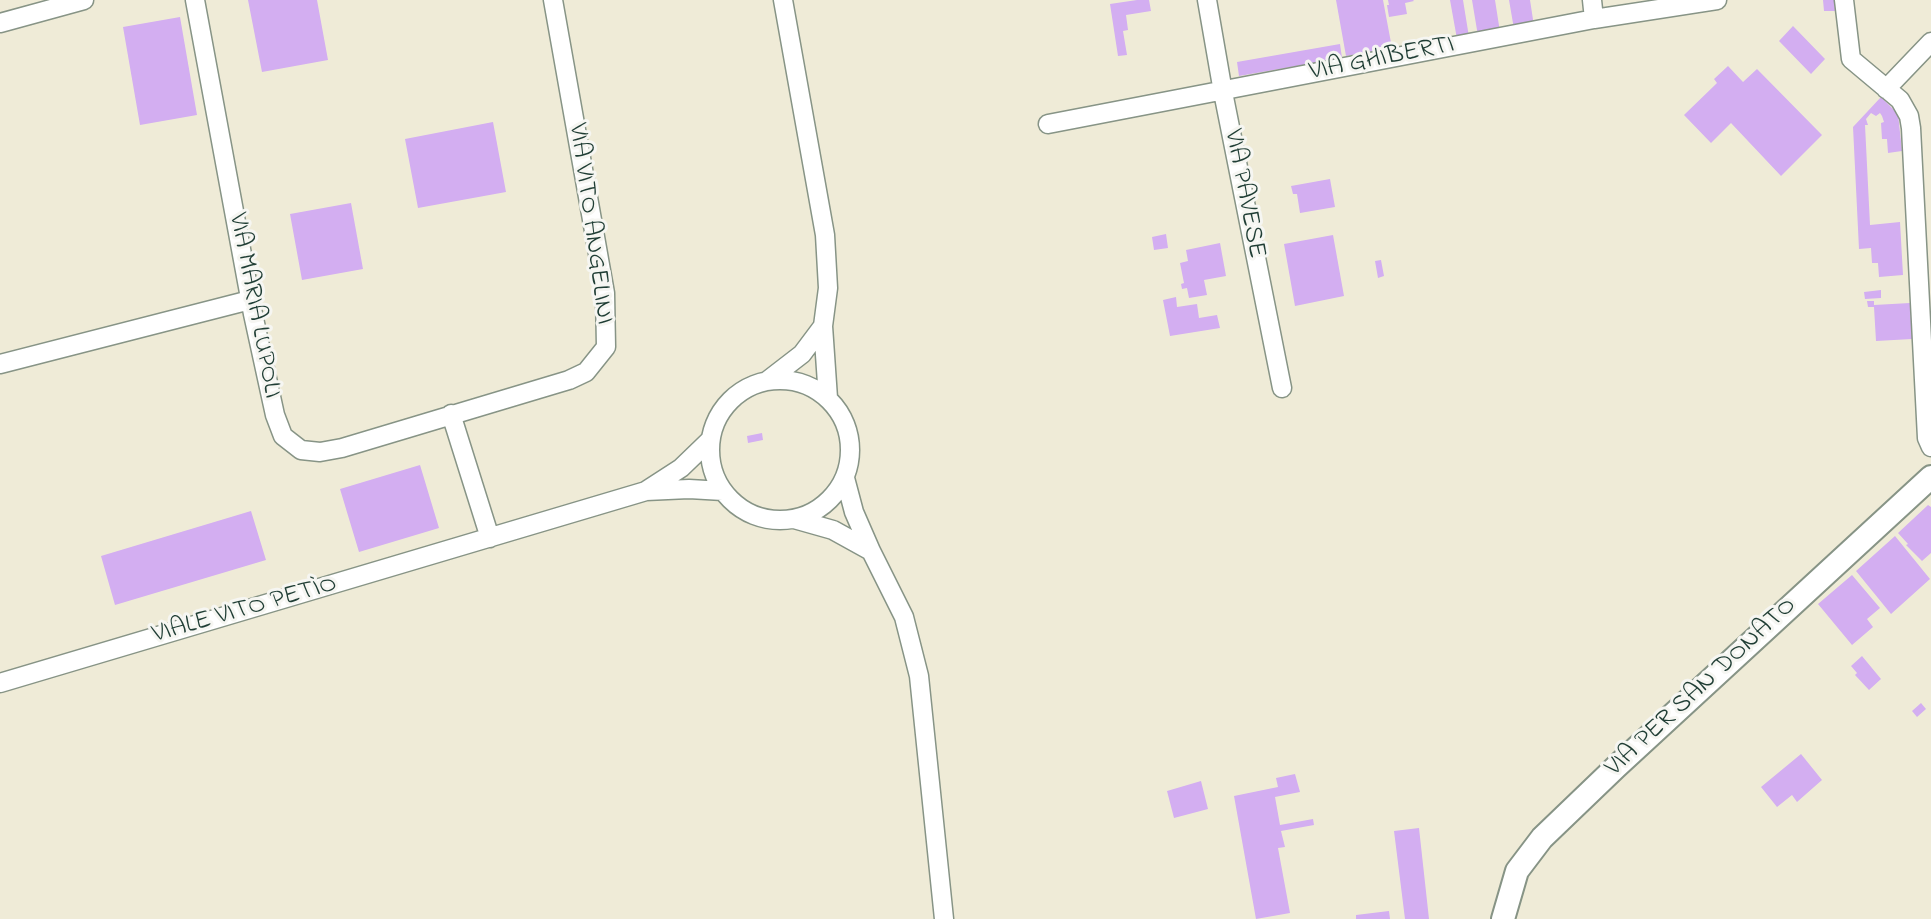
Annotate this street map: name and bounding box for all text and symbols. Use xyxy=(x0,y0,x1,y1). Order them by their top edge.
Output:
street label: VIA GHIBERTI xyxy=(1307,31,1457,89)
street label: VIA VITO ANGELINI xyxy=(559,121,619,327)
street label: VIA PAVESE xyxy=(1215,127,1271,261)
street label: VIA MARIA LUPOLI xyxy=(220,211,286,401)
street label: VIALE VITO PETÌO xyxy=(149,570,341,652)
street label: VIA PER SAN DONATO xyxy=(1600,592,1804,784)

